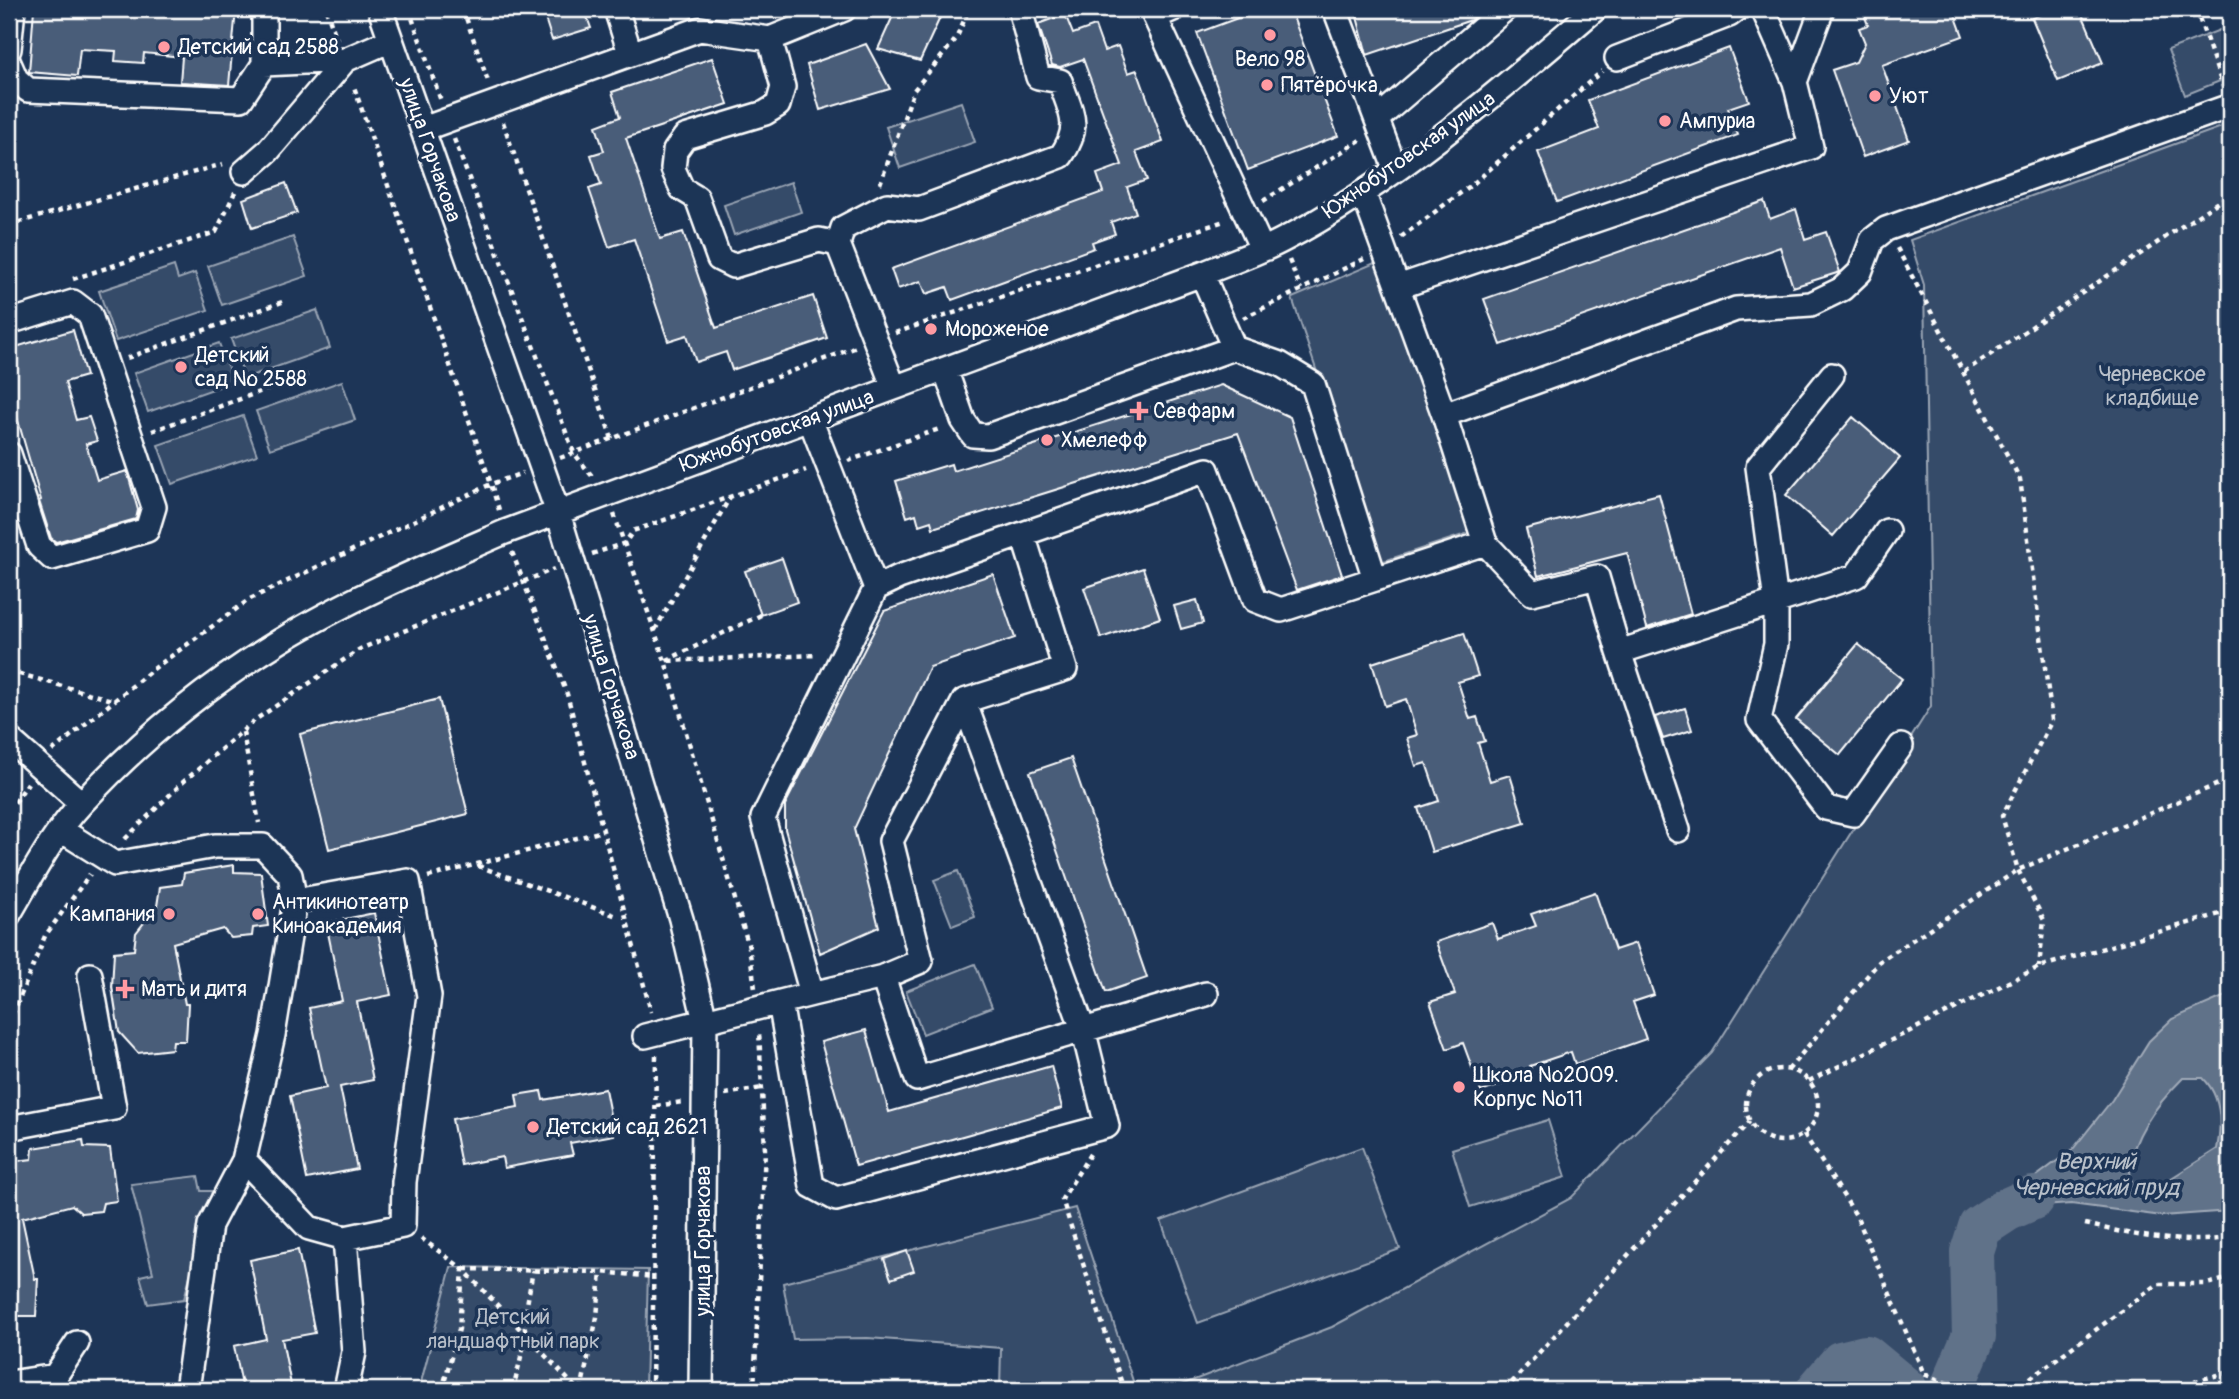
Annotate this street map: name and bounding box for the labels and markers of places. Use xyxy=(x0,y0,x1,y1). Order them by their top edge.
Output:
marker: Вело 98 xyxy=(1262,27,1278,43)
place label: Детский сад 2588 xyxy=(177,34,339,61)
marker: Детский сад 2588 xyxy=(156,39,172,55)
place label: Вело 98 xyxy=(1235,46,1305,73)
place label: Пятёрочка xyxy=(1281,72,1378,99)
marker: Пятёрочка xyxy=(1259,77,1275,93)
place label: Уют xyxy=(1889,83,1929,110)
marker: Уют xyxy=(1867,88,1883,104)
place label: Ампуриа xyxy=(1679,108,1755,135)
marker: Ампуриа xyxy=(1657,113,1673,129)
place label: Мороженое xyxy=(945,316,1049,343)
marker: Мороженое xyxy=(923,321,939,337)
place label: Детский сад № 2588 xyxy=(194,342,307,393)
marker: Детский сад № 2588 xyxy=(173,359,189,375)
place label: Севфарм xyxy=(1153,398,1235,425)
marker: Севфарм xyxy=(1131,403,1147,419)
place label: Хмелефф xyxy=(1061,427,1148,454)
marker: Хмелефф xyxy=(1039,432,1055,448)
place label: Антикинотеатр Киноакадемия xyxy=(272,889,409,940)
place label: Кампания xyxy=(69,901,155,928)
marker: Кампания xyxy=(161,906,177,922)
marker: Антикинотеатр Киноакадемия xyxy=(250,906,266,922)
place label: Мать и дитя xyxy=(141,976,247,1003)
marker: Мать и дитя xyxy=(115,979,135,999)
place label: Школа №2009. Корпус №11 xyxy=(1473,1062,1619,1113)
marker: Школа №2009. Корпус №11 xyxy=(1451,1079,1467,1095)
place label: Детский сад 2621 xyxy=(546,1114,707,1141)
marker: Детский сад 2621 xyxy=(525,1119,541,1135)

